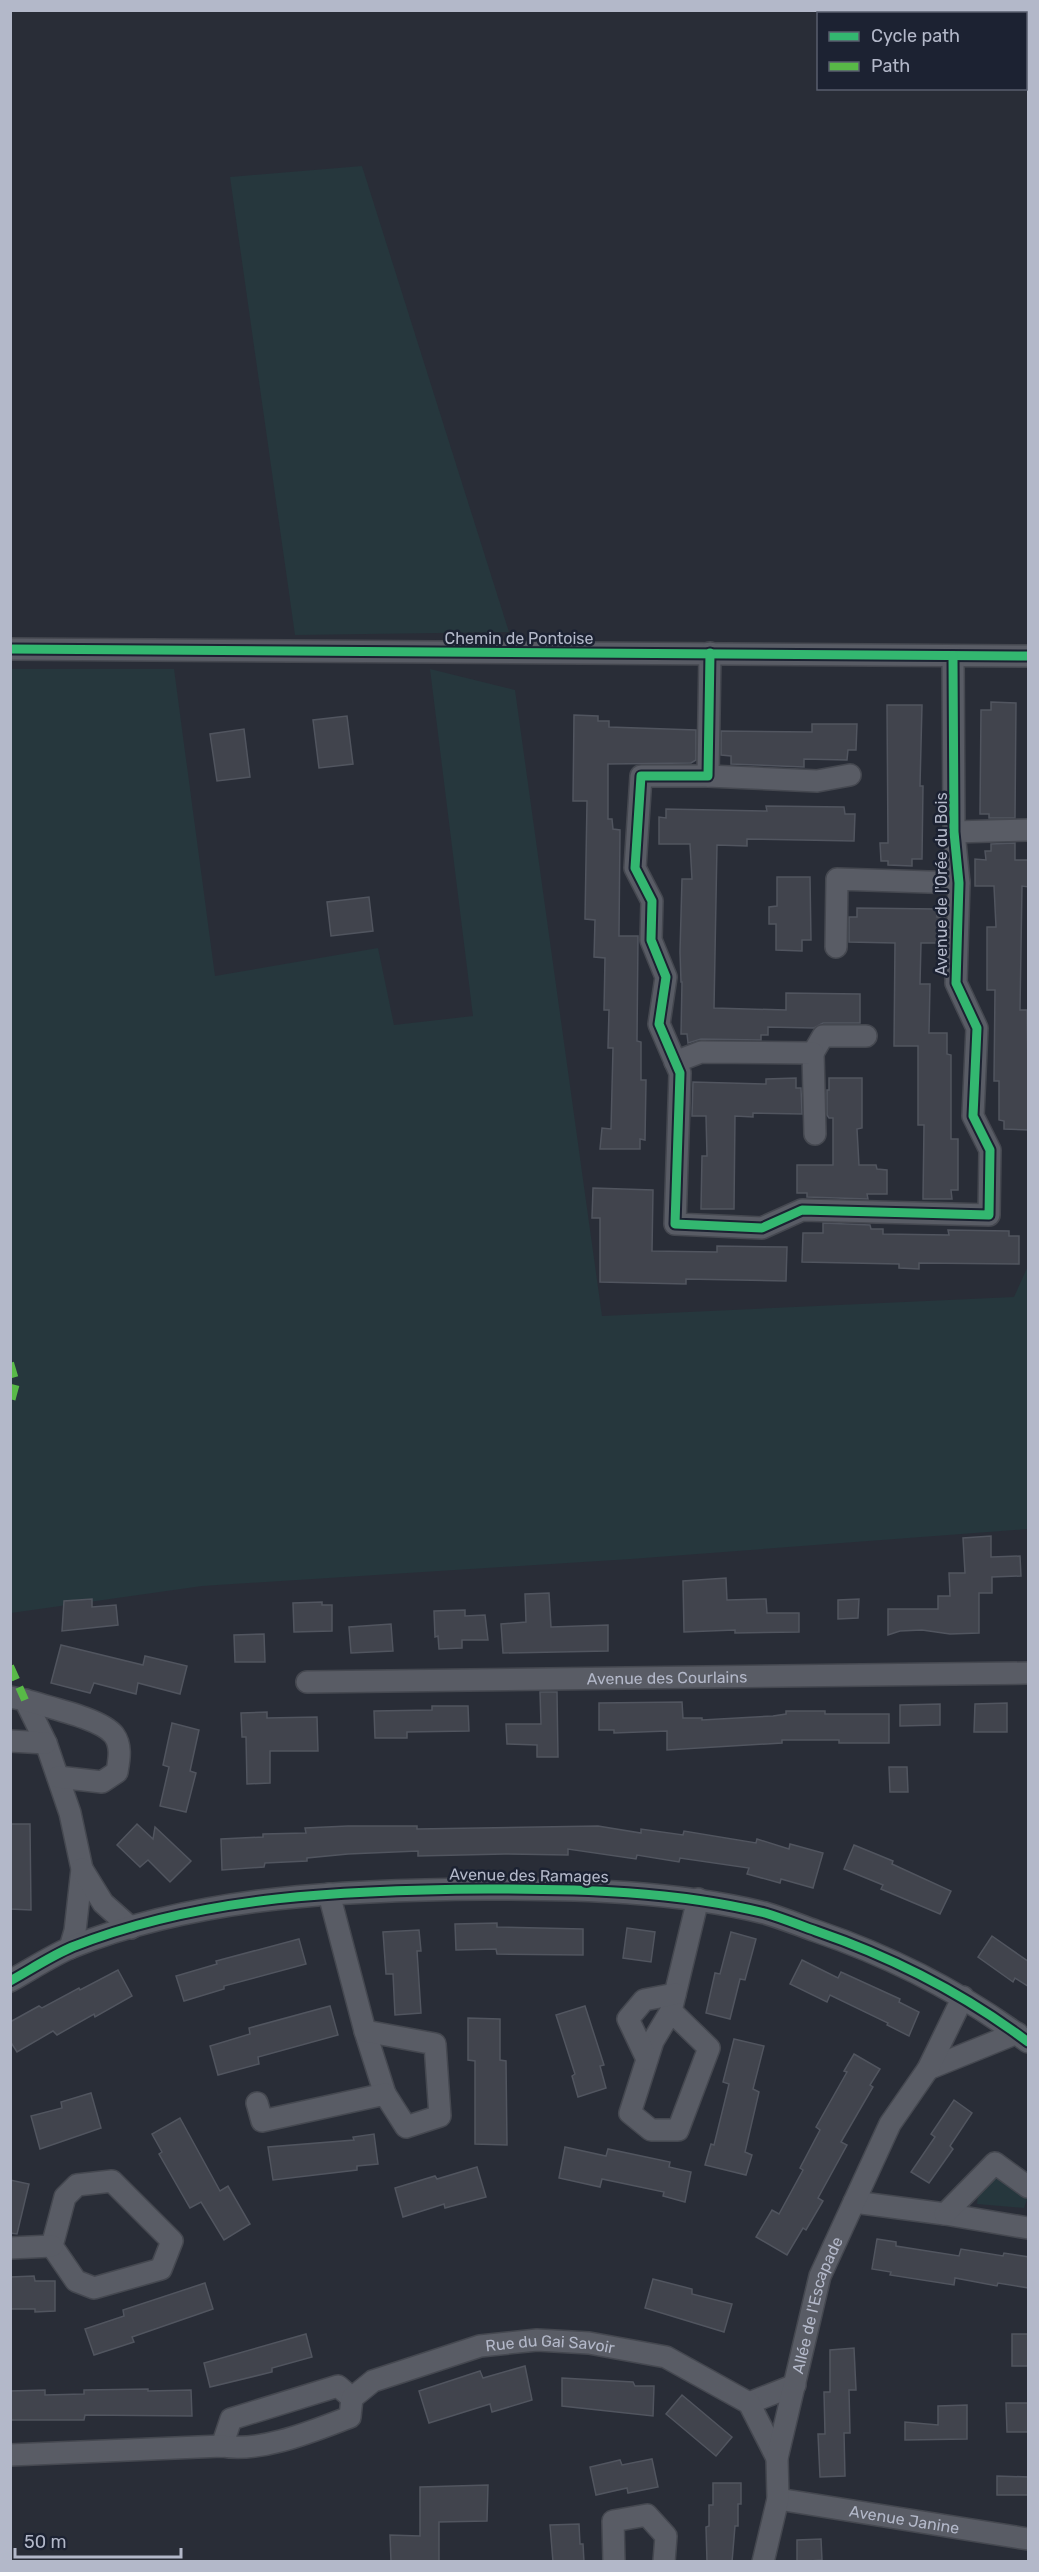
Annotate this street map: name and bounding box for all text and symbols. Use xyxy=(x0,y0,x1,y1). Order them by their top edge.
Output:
legend xyxy=(817,12,1027,90)
text: Cycle path xyxy=(871,25,960,47)
text: Path xyxy=(871,55,910,77)
street label: Chemin de Pontoise xyxy=(445,629,593,648)
street label: Avenue de l'Orée du Bois xyxy=(932,792,951,976)
street label: Avenue des Courlains xyxy=(587,1668,747,1689)
street label: Avenue des Ramages xyxy=(449,1865,609,1886)
street label: Allée de l'Escapade xyxy=(788,2234,847,2376)
street label: Rue du Gai Savoir xyxy=(484,2331,616,2357)
street label: Avenue Janine xyxy=(848,2502,961,2538)
scale bar xyxy=(15,2521,182,2559)
text: 50 m xyxy=(24,2531,67,2553)

